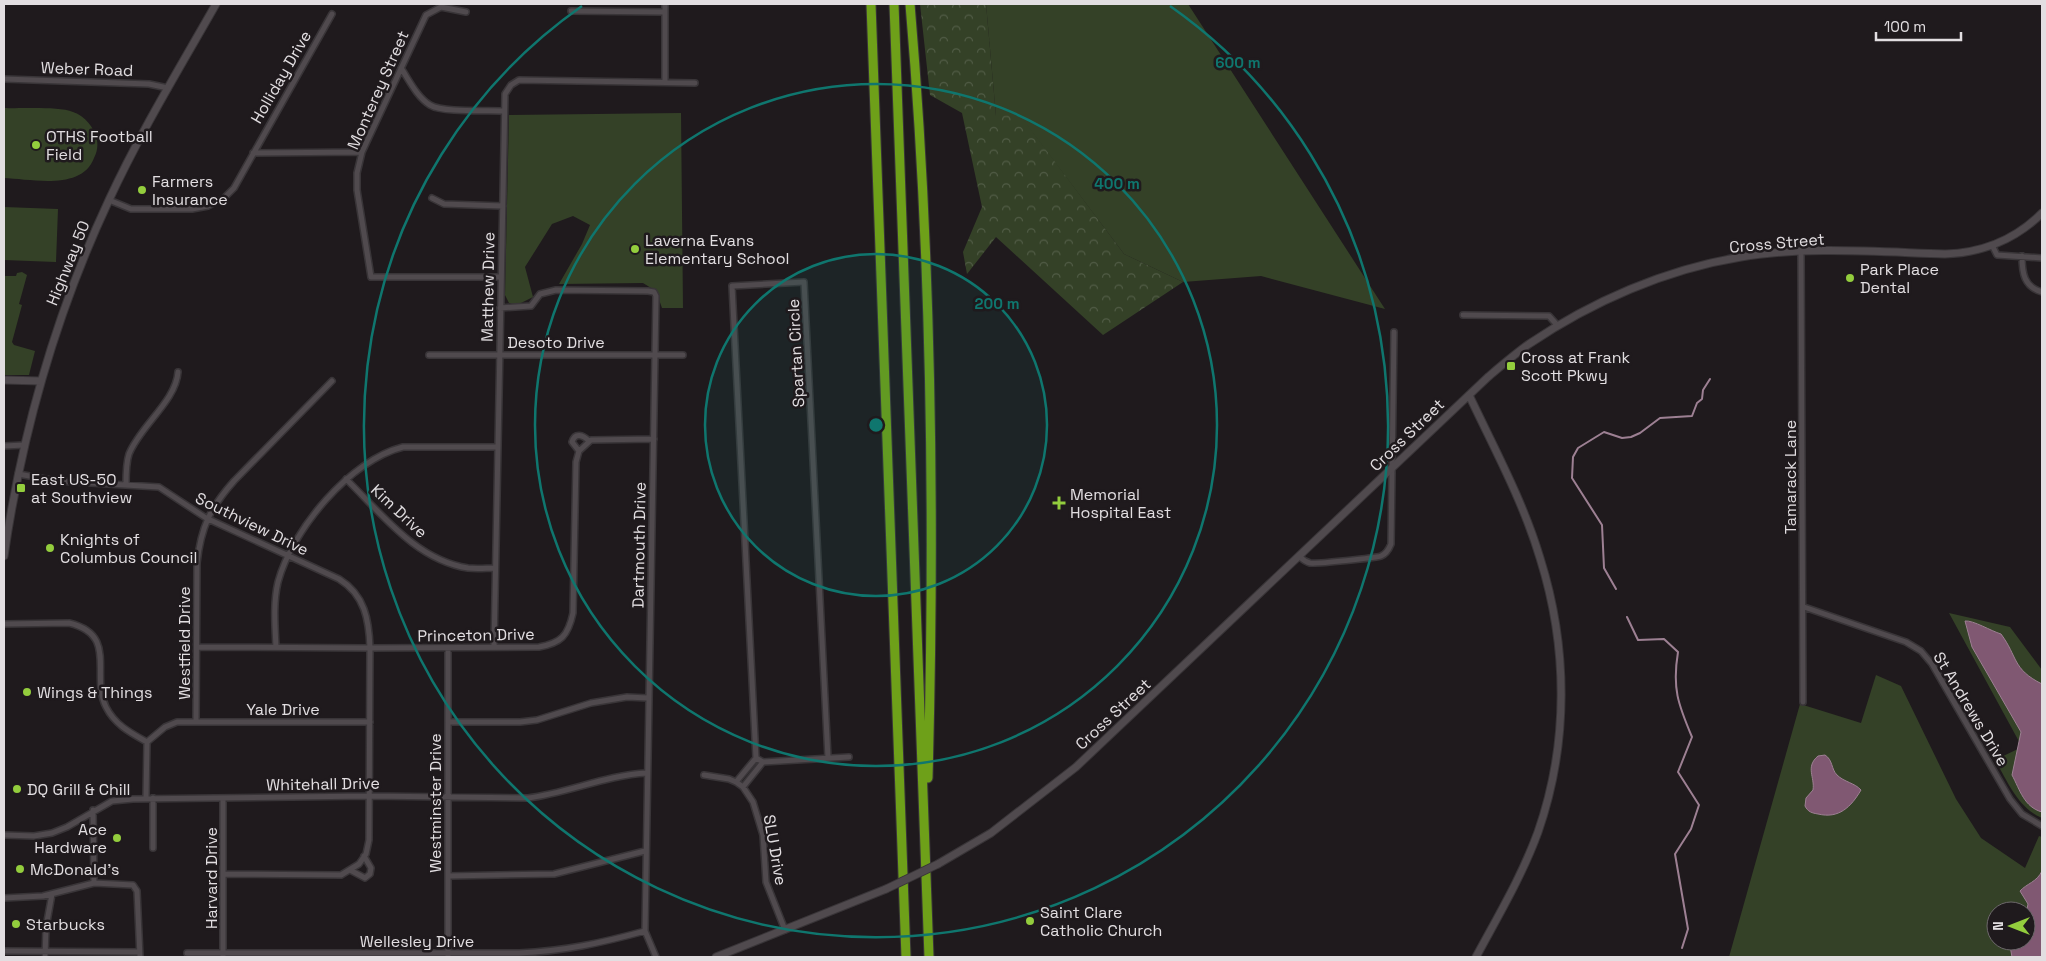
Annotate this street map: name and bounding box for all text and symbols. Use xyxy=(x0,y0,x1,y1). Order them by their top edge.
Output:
scale bar xyxy=(1876,10,1961,42)
text: 100 m xyxy=(1884,17,1926,36)
street label: Holliday Drive xyxy=(246,27,316,127)
street label: Monterey Street xyxy=(342,27,414,153)
text: 600 m xyxy=(1215,53,1261,72)
street label: Weber Road xyxy=(40,57,134,81)
place label: OTHS Football Field xyxy=(46,126,153,165)
marker: OTHS Football Field xyxy=(30,139,42,151)
place label: Farmers Insurance xyxy=(152,171,228,210)
text: 400 m xyxy=(1094,174,1140,193)
marker: Farmers Insurance xyxy=(136,184,148,196)
street label: Highway 50 xyxy=(41,217,95,309)
street label: Cross Street xyxy=(1728,228,1826,258)
place label: Laverna Evans Elementary School xyxy=(645,230,790,269)
street label: Matthew Drive xyxy=(477,232,499,342)
marker: Laverna Evans Elementary School xyxy=(629,243,641,255)
place label: Park Place Dental xyxy=(1860,259,1939,298)
marker: Park Place Dental xyxy=(1844,272,1856,284)
text: 200 m xyxy=(975,294,1019,313)
street label: Spartan Circle xyxy=(783,298,809,408)
street label: Desoto Drive xyxy=(507,332,605,353)
place label: Cross at Frank Scott Pkwy xyxy=(1521,347,1630,386)
marker: Cross at Frank Scott Pkwy xyxy=(1505,360,1517,372)
street label: Cross Street xyxy=(1365,394,1449,476)
centre of rings xyxy=(867,416,885,434)
street label: Tamarack Lane xyxy=(1780,420,1801,534)
place label: East US-50 at Southview xyxy=(31,469,132,508)
street label: Kim Drive xyxy=(366,479,432,543)
marker: East US-50 at Southview xyxy=(15,482,27,494)
street label: Dartmouth Drive xyxy=(627,482,651,608)
place label: Memorial Hospital East xyxy=(1070,484,1171,523)
street label: Southview Drive xyxy=(192,487,312,561)
marker: Memorial Hospital East xyxy=(1052,496,1066,510)
place label: Knights of Columbus Council xyxy=(60,529,197,568)
marker: Knights of Columbus Council xyxy=(44,542,56,554)
street label: Westfield Drive xyxy=(174,586,195,700)
street label: Princeton Drive xyxy=(417,623,535,647)
street label: St Andrews Drive xyxy=(1929,648,2013,770)
street label: Cross Street xyxy=(1071,674,1155,754)
place label: Wings & Things xyxy=(37,682,153,703)
marker: Wings & Things xyxy=(21,686,33,698)
street label: Yale Drive xyxy=(246,699,320,720)
street label: Westminster Drive xyxy=(425,733,446,873)
street label: Whitehall Drive xyxy=(266,773,380,795)
place label: DQ Grill & Chill xyxy=(27,779,131,800)
marker: DQ Grill & Chill xyxy=(11,783,23,795)
street label: SLU Drive xyxy=(758,813,792,887)
place label: Ace Hardware xyxy=(34,819,107,858)
street label: Harvard Drive xyxy=(201,827,222,929)
marker: Ace Hardware xyxy=(111,832,123,844)
place label: McDonald's xyxy=(30,859,120,880)
marker: McDonald's xyxy=(14,863,26,875)
north arrow xyxy=(1986,901,2036,951)
place label: Saint Clare Catholic Church xyxy=(1040,902,1162,941)
place label: Starbucks xyxy=(26,914,105,935)
marker: Saint Clare Catholic Church xyxy=(1024,915,1036,927)
marker: Starbucks xyxy=(10,918,22,930)
text: N xyxy=(1989,921,2007,931)
street label: Wellesley Drive xyxy=(360,931,474,952)

